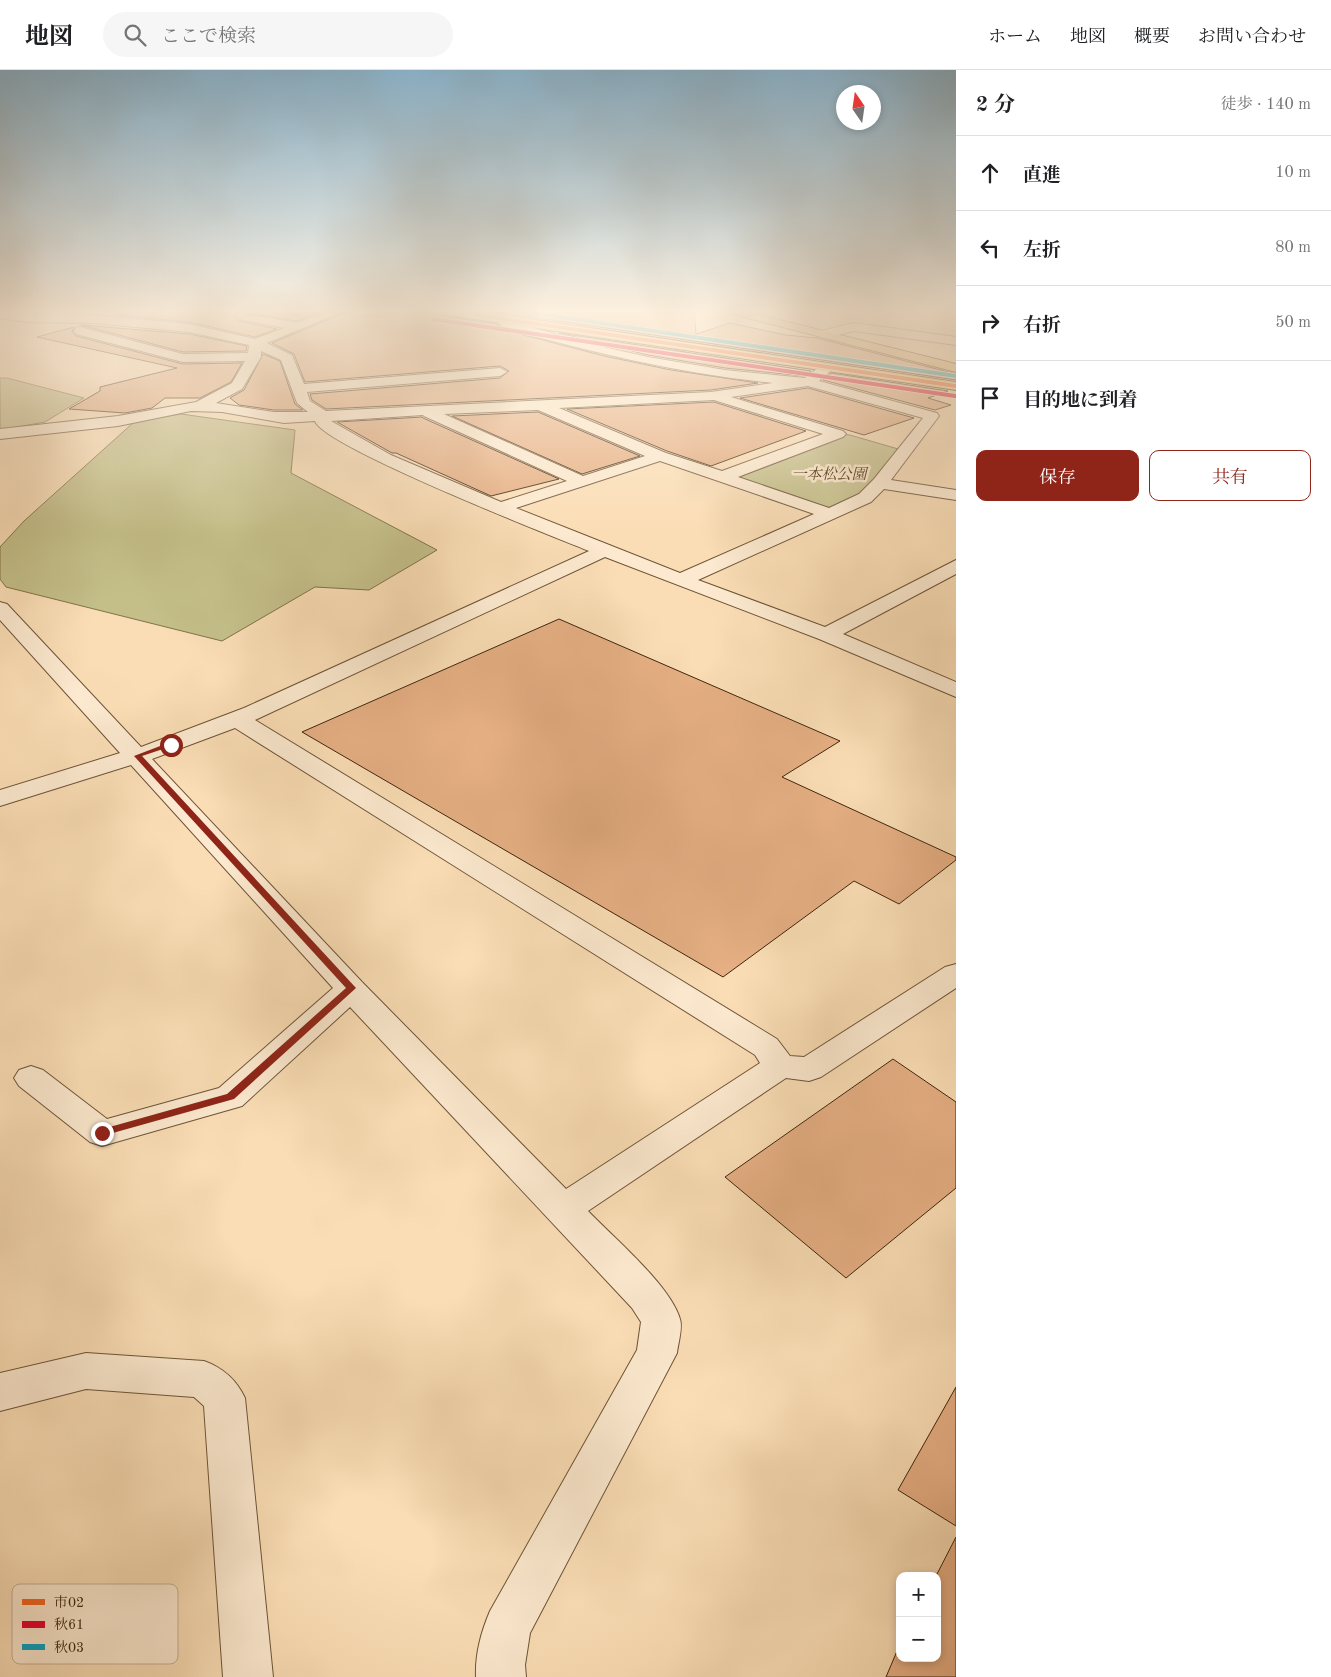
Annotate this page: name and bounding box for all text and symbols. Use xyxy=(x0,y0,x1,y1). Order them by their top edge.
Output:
search box xyxy=(103,12,453,57)
icon: search xyxy=(121,21,149,49)
text: 地図 xyxy=(25,26,73,50)
text: ここで検索 xyxy=(161,28,256,47)
text: ホーム xyxy=(988,28,1042,46)
text: 地図 xyxy=(1070,28,1106,46)
text: 概要 xyxy=(1134,28,1170,46)
text: お問い合わせ xyxy=(1198,28,1306,46)
north arrow xyxy=(836,85,881,130)
text: 2 分 xyxy=(976,95,1015,116)
text: 徒歩 · 140 m xyxy=(1221,97,1311,113)
icon: ahead xyxy=(976,159,1004,187)
text: 10 m xyxy=(1275,165,1311,181)
text: 直進 xyxy=(1023,167,1061,186)
icon: left xyxy=(976,234,1004,262)
text: 80 m xyxy=(1275,240,1311,256)
text: 左折 xyxy=(1023,242,1061,261)
icon: right xyxy=(976,309,1004,337)
text: 50 m xyxy=(1275,315,1311,331)
text: 右折 xyxy=(1023,317,1061,336)
icon: arrive xyxy=(976,384,1004,412)
text: 目的地に到着 xyxy=(1023,392,1137,411)
button: 保存 xyxy=(976,450,1139,501)
button: 共有 xyxy=(1149,450,1311,501)
park label: 一本松公園 xyxy=(791,466,869,483)
route start xyxy=(160,734,183,757)
route end xyxy=(91,1122,114,1145)
map controls xyxy=(896,1572,941,1662)
button: + xyxy=(896,1572,941,1617)
legend xyxy=(12,1584,178,1664)
text: 市02 xyxy=(54,1595,84,1610)
text: 秋61 xyxy=(54,1617,84,1632)
button: − xyxy=(896,1617,941,1662)
text: 秋03 xyxy=(54,1640,84,1655)

